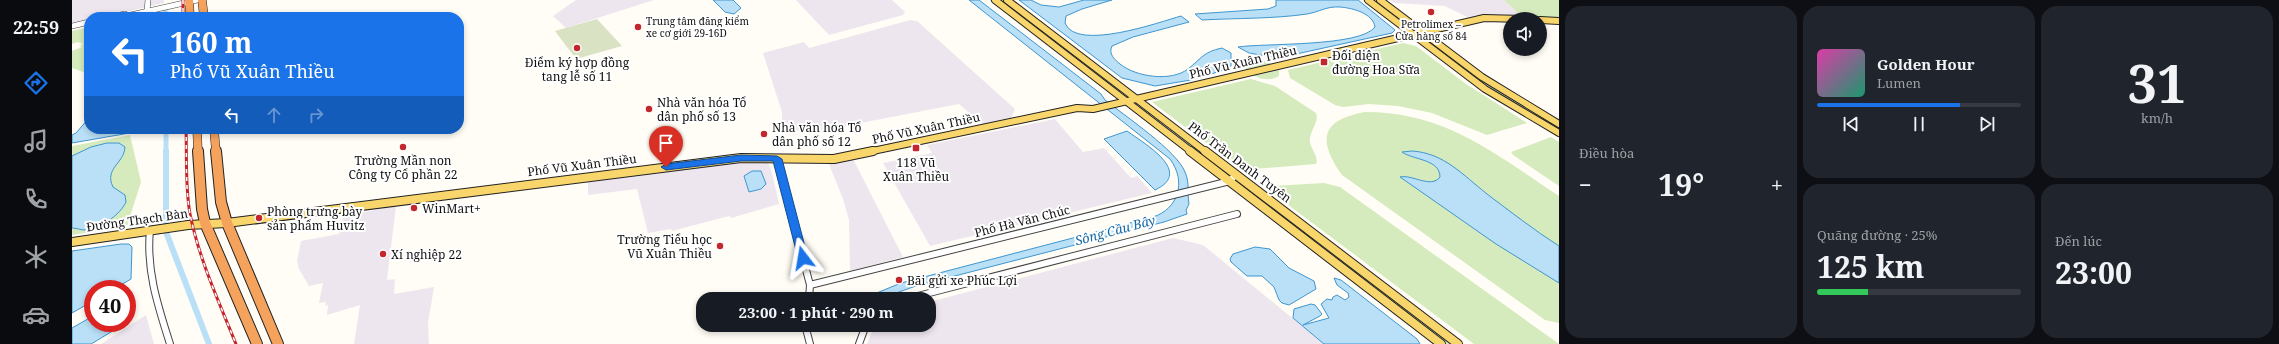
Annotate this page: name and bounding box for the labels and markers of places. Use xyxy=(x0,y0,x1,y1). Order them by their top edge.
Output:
marker: Petrolimex – Cửa hàng số 84 xyxy=(1426,7,1436,17)
place label: Trung tâm đăng kiểm xe cơ giới 29-16D xyxy=(646,14,749,40)
place label: Petrolimex – Cửa hàng số 84 xyxy=(1395,17,1467,43)
marker: Trung tâm đăng kiểm xe cơ giới 29-16D xyxy=(633,22,643,32)
marker: Điểm ký hợp đồng tang lễ số 11 xyxy=(572,43,582,53)
place label: Đối diện đường Hoa Sữa xyxy=(1332,47,1420,78)
place label: Điểm ký hợp đồng tang lễ số 11 xyxy=(525,54,630,85)
marker: Đối diện đường Hoa Sữa xyxy=(1319,57,1329,67)
place label: Nhà văn hóa Tổ dân phố số 13 xyxy=(657,94,746,125)
marker: Nhà văn hóa Tổ dân phố số 13 xyxy=(644,104,654,114)
place label: Nhà văn hóa Tổ dân phố số 12 xyxy=(772,119,861,150)
pin xyxy=(649,126,683,167)
marker: Nhà văn hóa Tổ dân phố số 12 xyxy=(759,129,769,139)
marker: Trường Mần non Công ty Cổ phần 22 xyxy=(398,142,408,152)
marker: 118 Vũ Xuân Thiều xyxy=(911,143,921,153)
place label: Trường Mần non Công ty Cổ phần 22 xyxy=(348,152,458,183)
place label: 118 Vũ Xuân Thiều xyxy=(883,154,949,185)
place label: WinMart+ xyxy=(422,200,481,217)
place label: Phòng trưng bày sản phẩm Huvitz xyxy=(267,203,365,234)
marker: WinMart+ xyxy=(409,203,419,213)
marker: Phòng trưng bày sản phẩm Huvitz xyxy=(254,213,264,223)
place label: Trường Tiểu học Vũ Xuân Thiều xyxy=(617,231,712,262)
marker: Trường Tiểu học Vũ Xuân Thiều xyxy=(715,241,725,251)
place label: Xí nghiệp 22 xyxy=(391,246,462,263)
marker: Xí nghiệp 22 xyxy=(378,249,388,259)
place label: Bãi gửi xe Phúc Lợi xyxy=(907,272,1017,289)
marker: Bãi gửi xe Phúc Lợi xyxy=(894,275,904,285)

